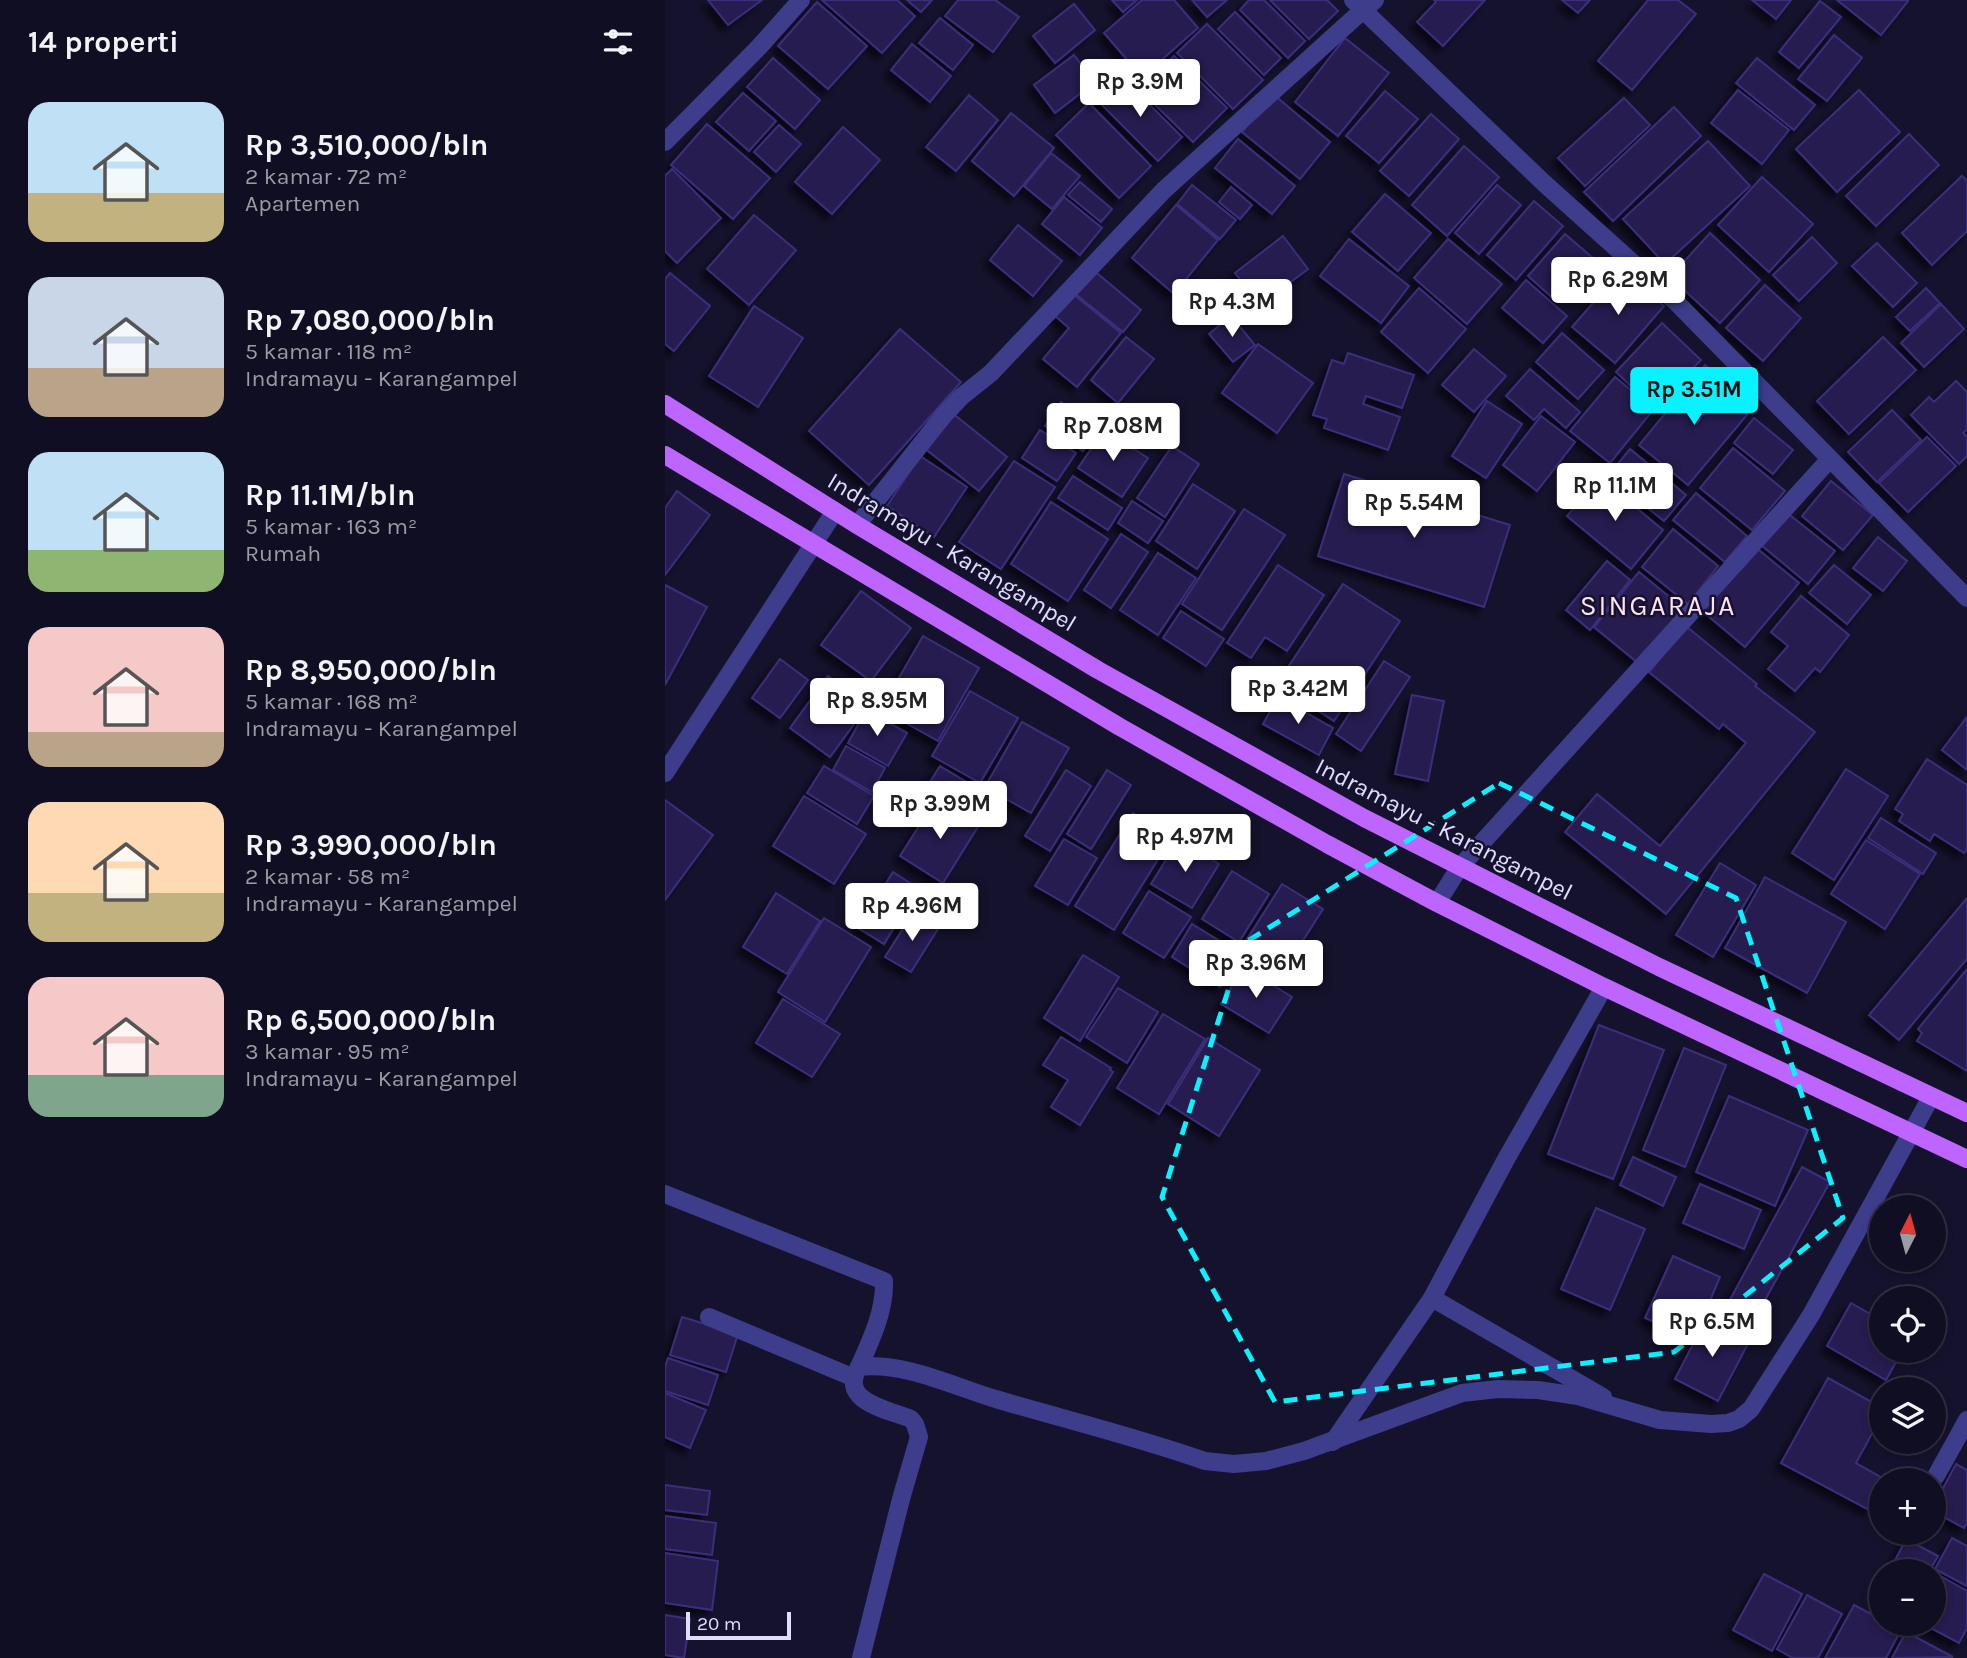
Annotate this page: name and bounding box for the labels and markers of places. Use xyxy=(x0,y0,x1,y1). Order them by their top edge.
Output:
pin: Rp 3.9M xyxy=(1075,60,1205,119)
pin: Rp 6.29M xyxy=(1546,258,1690,317)
pin: Rp 4.3M xyxy=(1167,280,1297,339)
pin: Rp 3.51M xyxy=(1622,368,1766,427)
pin: Rp 7.08M xyxy=(1041,404,1185,463)
pin: Rp 11.1M xyxy=(1543,463,1687,523)
pin: Rp 5.54M xyxy=(1342,480,1486,540)
pin: Rp 3.42M xyxy=(1226,666,1370,726)
pin: Rp 8.95M xyxy=(805,678,949,738)
pin: Rp 3.99M xyxy=(868,782,1012,841)
pin: Rp 4.97M xyxy=(1113,814,1257,874)
pin: Rp 4.96M xyxy=(840,884,984,943)
pin: Rp 3.96M xyxy=(1184,940,1328,1000)
pin: Rp 6.5M xyxy=(1647,1300,1777,1359)

